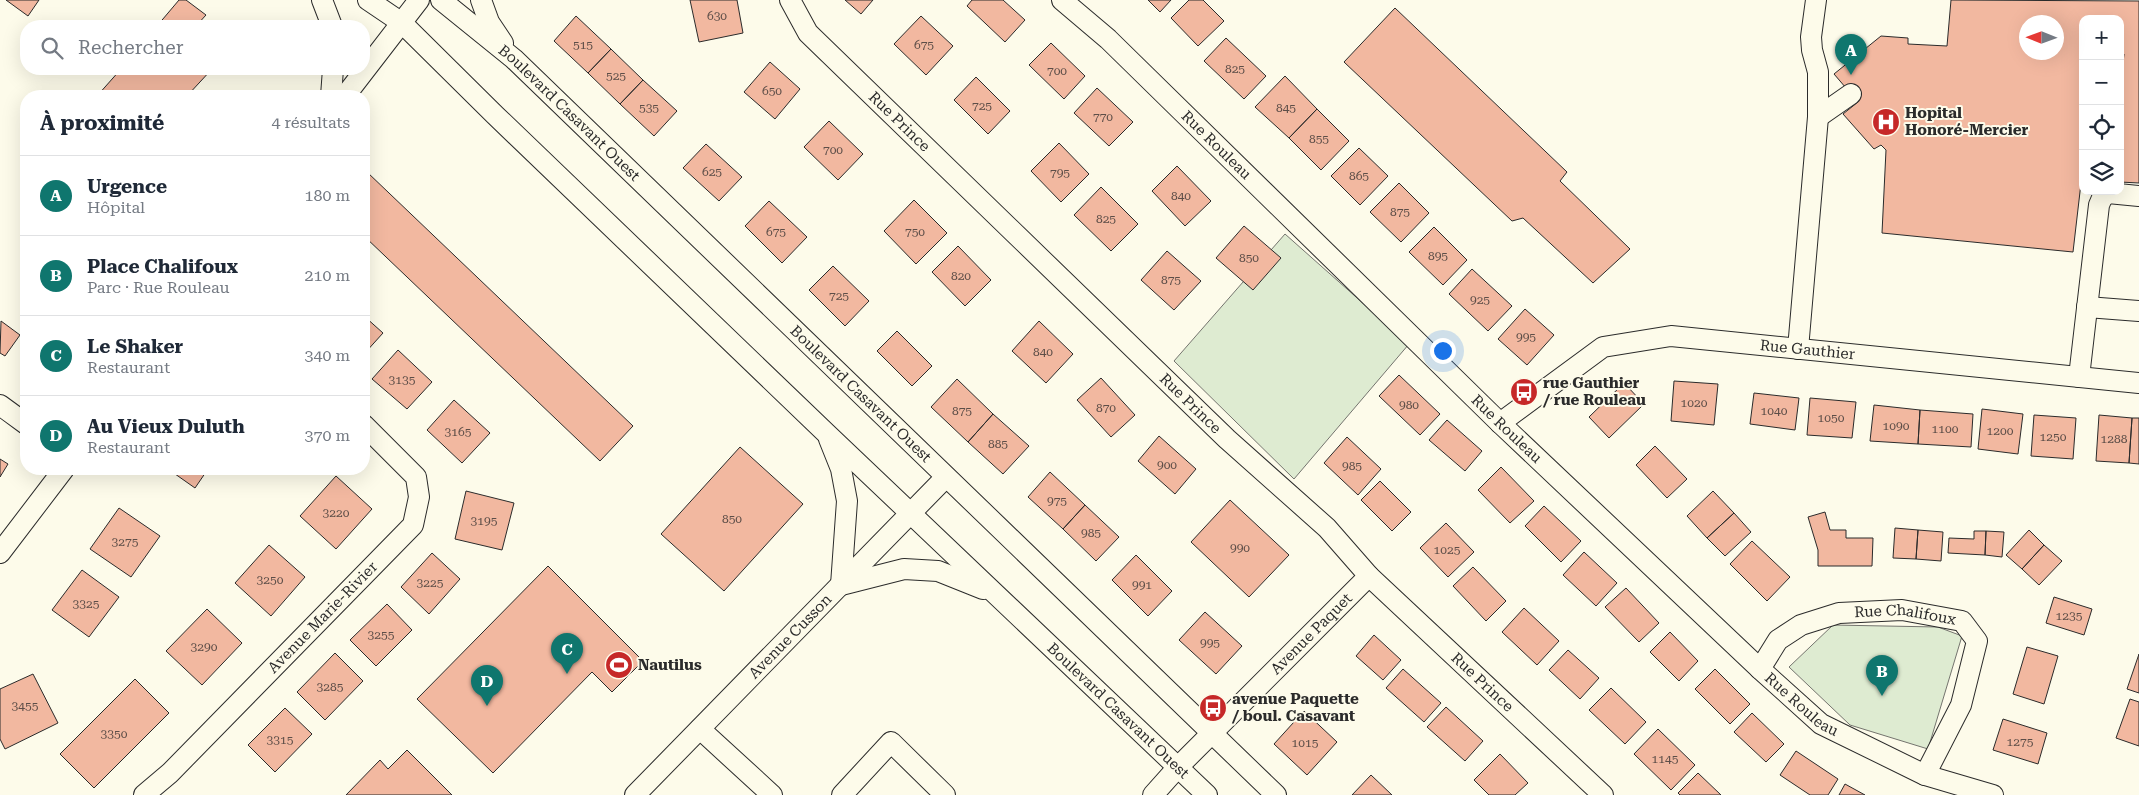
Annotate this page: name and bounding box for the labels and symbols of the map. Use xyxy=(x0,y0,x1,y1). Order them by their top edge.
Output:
house number: 630 xyxy=(707,9,727,23)
north arrow xyxy=(2019,15,2064,60)
pin: A xyxy=(1835,34,1867,75)
house number: 515 xyxy=(573,38,593,52)
house number: 675 xyxy=(914,38,934,52)
street label: Boulevard Casavant Ouest xyxy=(495,41,644,185)
house number: 825 xyxy=(1225,62,1245,76)
house number: 700 xyxy=(1047,64,1067,78)
house number: 525 xyxy=(606,69,626,83)
house number: 650 xyxy=(762,84,782,98)
street label: Rue Prince xyxy=(865,88,934,155)
house number: 725 xyxy=(972,99,992,113)
house number: 535 xyxy=(639,101,659,115)
house number: 845 xyxy=(1276,101,1296,115)
place label: Hopital Honoré-Mercier xyxy=(1905,104,2028,139)
street label: Rue Rouleau xyxy=(1178,107,1255,184)
hospital icon: Hopital Honoré-Mercier xyxy=(1871,107,1901,137)
house number: 770 xyxy=(1093,110,1113,124)
house number: 855 xyxy=(1309,132,1329,146)
house number: 700 xyxy=(823,143,843,157)
house number: 625 xyxy=(702,165,722,179)
house number: 795 xyxy=(1050,166,1070,180)
house number: 865 xyxy=(1349,169,1369,183)
house number: 840 xyxy=(1171,189,1191,203)
house number: 875 xyxy=(1390,205,1410,219)
house number: 825 xyxy=(1096,212,1116,226)
house number: 675 xyxy=(766,225,786,239)
house number: 750 xyxy=(905,225,925,239)
house number: 895 xyxy=(1428,249,1448,263)
house number: 850 xyxy=(1239,251,1259,265)
house number: 820 xyxy=(951,269,971,283)
house number: 875 xyxy=(1161,273,1181,287)
house number: 725 xyxy=(829,289,849,303)
house number: 925 xyxy=(1470,293,1490,307)
street label: Boulevard Casavant Ouest xyxy=(787,322,935,466)
house number: 995 xyxy=(1516,330,1536,344)
street label: Rue Gauthier xyxy=(1759,336,1856,363)
your location xyxy=(1430,338,1456,364)
house number: 840 xyxy=(1033,345,1053,359)
street label: Rue Prince xyxy=(1156,370,1225,437)
house number: 3135 xyxy=(389,373,416,387)
place label: rue Gauthier / rue Rouleau xyxy=(1542,374,1646,409)
bus stop icon: rue Gauthier / rue Rouleau xyxy=(1509,377,1539,407)
street label: Rue Rouleau xyxy=(1468,391,1546,467)
house number: 1020 xyxy=(1681,396,1708,410)
house number: 980 xyxy=(1399,398,1419,412)
house number: 870 xyxy=(1096,401,1116,415)
house number: 875 xyxy=(952,404,972,418)
house number: 1040 xyxy=(1761,404,1788,418)
house number: 1050 xyxy=(1818,411,1845,425)
house number: 1090 xyxy=(1883,419,1910,433)
house number: 1100 xyxy=(1932,422,1959,436)
house number: 1200 xyxy=(1987,424,2014,438)
house number: 3165 xyxy=(445,425,472,439)
house number: 1250 xyxy=(2040,430,2067,444)
house number: 1288 xyxy=(2101,432,2128,446)
house number: 885 xyxy=(988,437,1008,451)
house number: 900 xyxy=(1157,458,1177,472)
house number: 985 xyxy=(1342,459,1362,473)
house number: 975 xyxy=(1047,494,1067,508)
house number: 3220 xyxy=(323,506,350,520)
house number: 850 xyxy=(722,512,742,526)
house number: 3195 xyxy=(471,514,498,528)
house number: 985 xyxy=(1081,526,1101,540)
house number: 3275 xyxy=(112,535,139,549)
house number: 990 xyxy=(1230,541,1250,555)
house number: 1025 xyxy=(1434,543,1461,557)
street label: Avenue Marie-Rivier xyxy=(264,558,381,677)
house number: 3250 xyxy=(257,573,284,587)
house number: 3225 xyxy=(417,576,444,590)
house number: 991 xyxy=(1132,578,1152,592)
street label: Avenue Paquet xyxy=(1267,589,1356,678)
street label: Avenue Cusson xyxy=(745,590,836,682)
house number: 3325 xyxy=(73,597,100,611)
street label: Rue Chalifoux xyxy=(1854,601,1958,629)
house number: 1235 xyxy=(2056,609,2083,623)
house number: 3255 xyxy=(368,628,395,642)
pin: C xyxy=(551,633,583,674)
house number: 995 xyxy=(1200,636,1220,650)
street label: Boulevard Casavant Ouest xyxy=(1044,639,1193,783)
house number: 3290 xyxy=(191,640,218,654)
street label: Rue Prince xyxy=(1448,649,1517,716)
sports icon: Nautilus xyxy=(604,650,634,680)
pin: B xyxy=(1866,655,1898,696)
place label: Nautilus xyxy=(638,656,702,674)
pin: D xyxy=(471,665,503,706)
street label: Rue Rouleau xyxy=(1761,669,1842,740)
house number: 3285 xyxy=(317,680,344,694)
place label: avenue Paquette / boul. Casavant xyxy=(1231,690,1359,725)
bus stop icon: avenue Paquette / boul. Casavant xyxy=(1198,693,1228,723)
house number: 3455 xyxy=(12,699,39,713)
house number: 3350 xyxy=(101,727,128,741)
house number: 3315 xyxy=(267,733,294,747)
house number: 1275 xyxy=(2007,735,2034,749)
house number: 1015 xyxy=(1292,736,1319,750)
house number: 1145 xyxy=(1652,752,1679,766)

